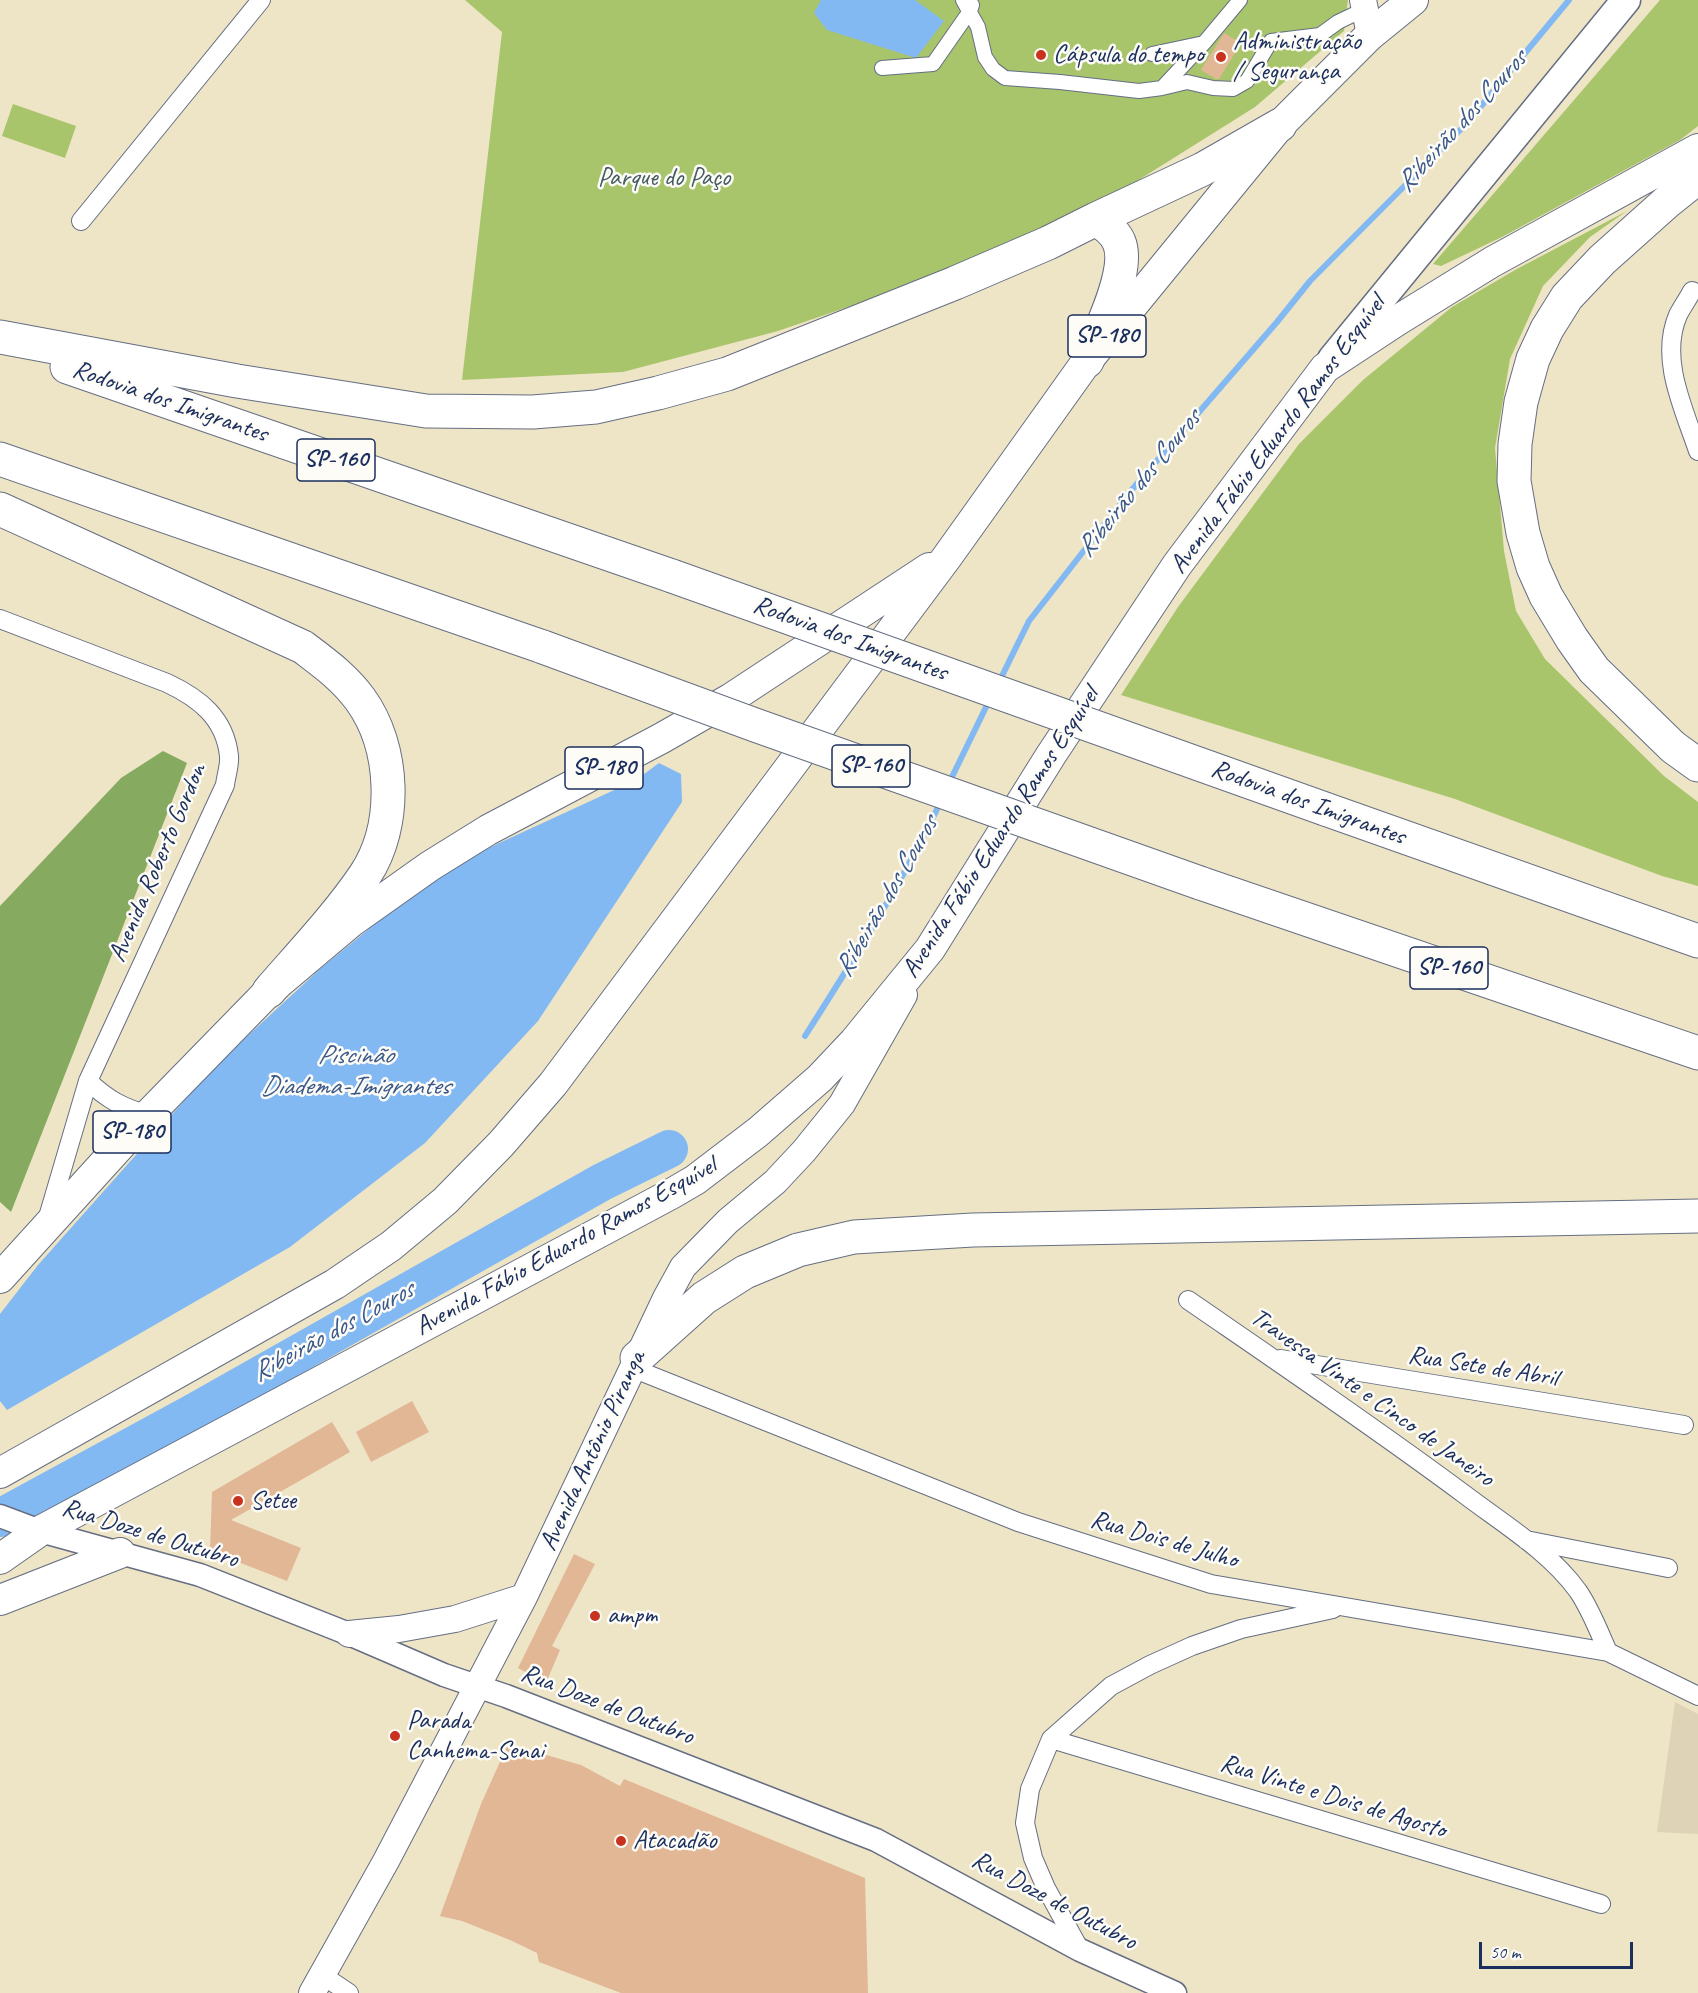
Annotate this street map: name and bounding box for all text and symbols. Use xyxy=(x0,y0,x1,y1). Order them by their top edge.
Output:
place label: Administração / Segurança xyxy=(1233,26,1361,88)
place label: Cápsula do tempo xyxy=(1053,39,1204,71)
water label: Ribeirão dos Couros xyxy=(1390,45,1534,199)
marker: Cápsula do tempo xyxy=(1034,48,1048,62)
marker: Administração / Segurança xyxy=(1214,50,1228,64)
park label: Parque do Paço xyxy=(598,162,730,194)
street label: Avenida Fábio Eduardo Ramos Esquível xyxy=(1163,290,1393,580)
road number: SP-180 xyxy=(1068,315,1146,357)
street label: Rodovia dos Imigrantes xyxy=(68,354,272,450)
water label: Ribeirão dos Couros xyxy=(1070,404,1208,564)
road number: SP-160 xyxy=(297,439,375,481)
street label: Rodovia dos Imigrantes xyxy=(749,589,951,689)
street label: Avenida Fábio Eduardo Ramos Esquível xyxy=(895,682,1107,984)
road number: SP-160 xyxy=(832,745,910,787)
road number: SP-180 xyxy=(565,747,643,789)
street label: Rodovia dos Imigrantes xyxy=(1207,753,1409,853)
street label: Avenida Roberto Gordon xyxy=(102,759,214,967)
water label: Ribeirão dos Couros xyxy=(828,811,946,983)
road number: SP-160 xyxy=(1410,947,1488,989)
water label: Piscinão Diadema-Imigrantes xyxy=(261,1040,449,1103)
road number: SP-180 xyxy=(93,1111,171,1153)
street label: Avenida Fábio Eduardo Ramos Esquível xyxy=(410,1151,722,1343)
water label: Ribeirão dos Couros xyxy=(247,1274,419,1390)
street label: Travessa Vinte e Cinco de Janeiro xyxy=(1244,1302,1500,1494)
street label: Rua Sete de Abril xyxy=(1406,1340,1560,1394)
street label: Avenida Antônio Piranga xyxy=(533,1346,653,1556)
place label: Setee xyxy=(250,1485,296,1517)
street label: Rua Doze de Outubro xyxy=(58,1492,242,1576)
marker: Setee xyxy=(231,1494,245,1508)
street label: Rua Dois de Julho xyxy=(1087,1504,1241,1576)
place label: ampm xyxy=(607,1600,657,1632)
marker: ampm xyxy=(588,1609,602,1623)
street label: Rua Doze de Outubro xyxy=(516,1658,698,1752)
place label: Parada Canhema-Senai xyxy=(407,1705,544,1766)
marker: Parada Canhema-Senai xyxy=(388,1729,402,1743)
street label: Rua Vinte e Dois de Agosto xyxy=(1216,1748,1450,1846)
place label: Atacadão xyxy=(633,1825,716,1857)
marker: Atacadão xyxy=(614,1834,628,1848)
street label: Rua Doze de Outubro xyxy=(966,1844,1142,1958)
scale bar xyxy=(1482,1930,1636,1968)
text: 50 m xyxy=(1490,1941,1521,1963)

